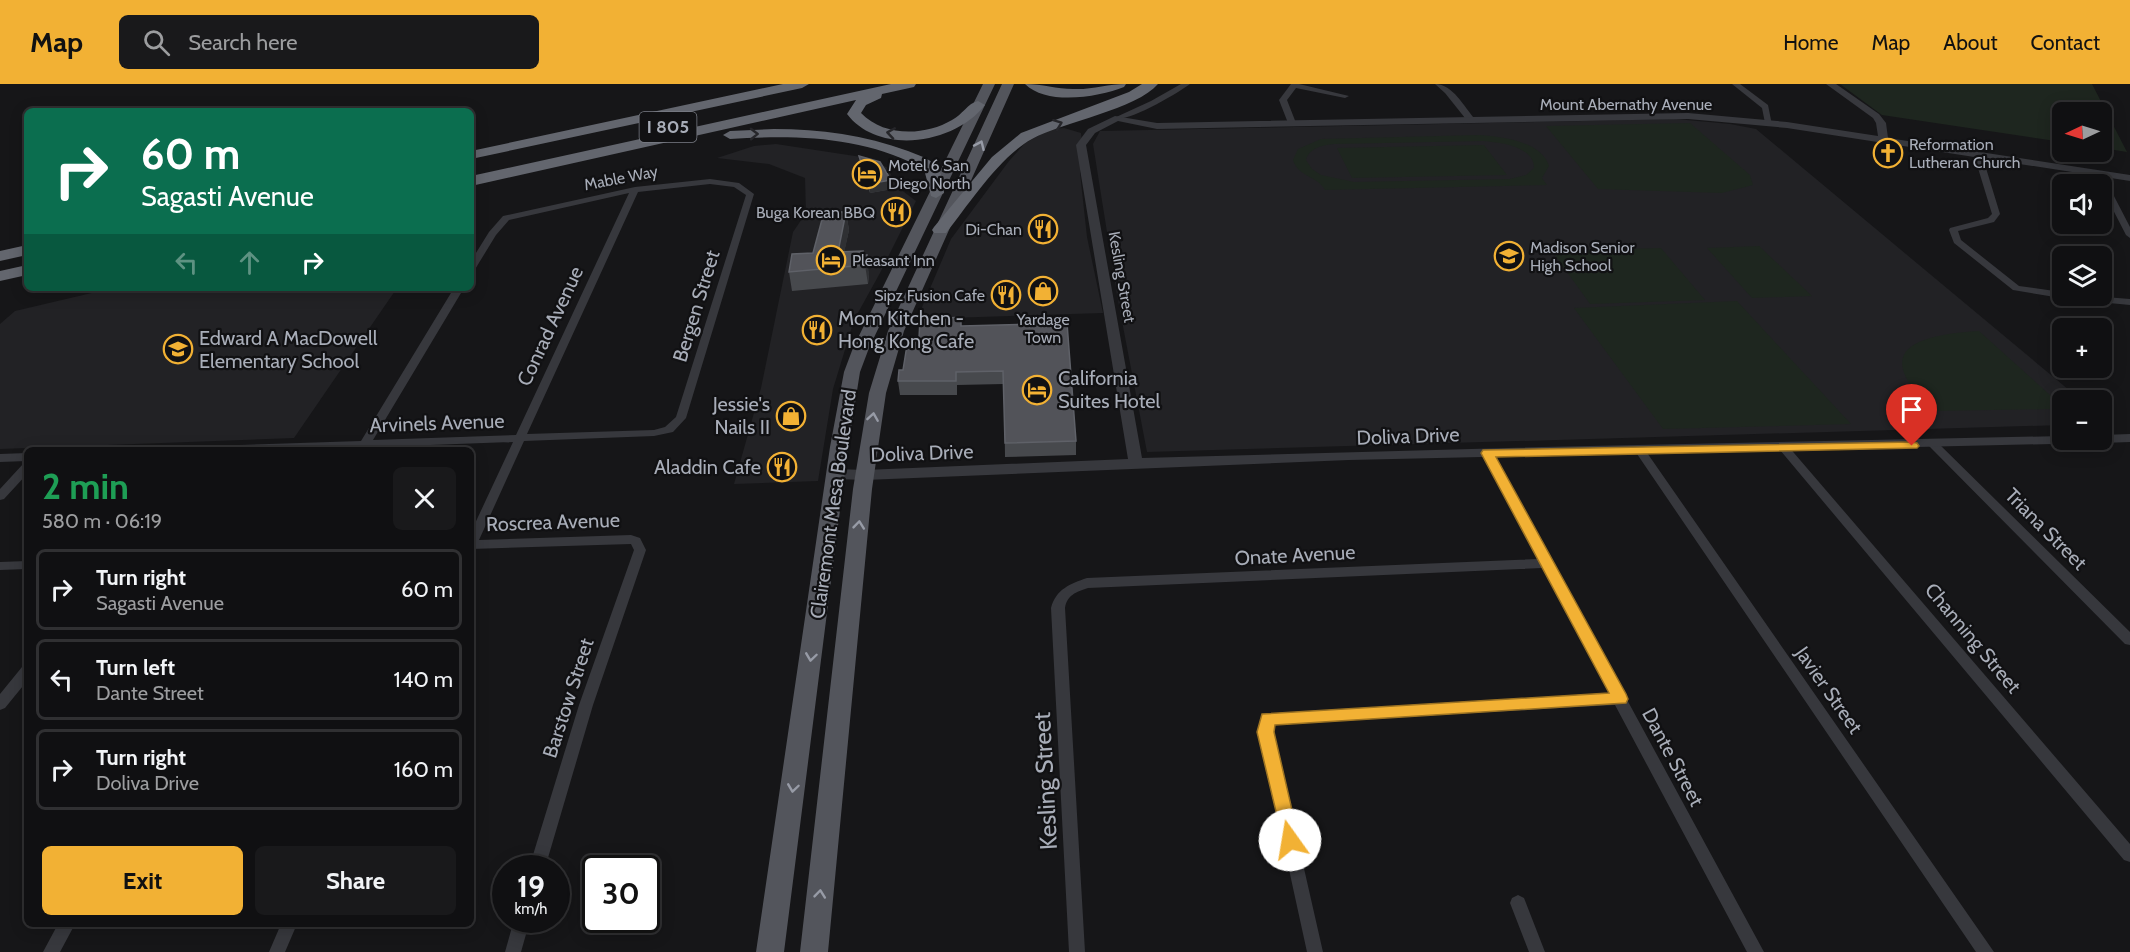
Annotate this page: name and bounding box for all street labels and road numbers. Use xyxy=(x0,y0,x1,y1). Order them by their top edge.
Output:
street label: Mount Abernathy Avenue xyxy=(1540,95,1712,114)
road number: I 805 xyxy=(640,112,696,142)
street label: Mable Way xyxy=(582,162,660,194)
street label: Kesling Street xyxy=(1105,230,1139,325)
street label: Bergen Street xyxy=(668,247,724,365)
street label: Conrad Avenue xyxy=(512,262,588,390)
street label: Clairemont Mesa Boulevard xyxy=(805,388,861,620)
street label: Arvinels Avenue xyxy=(369,409,505,437)
street label: Doliva Drive xyxy=(1356,422,1460,450)
street label: Doliva Drive xyxy=(870,439,974,467)
street label: Triana Street xyxy=(2000,483,2092,575)
street label: Roscrea Avenue xyxy=(486,508,620,536)
street label: Onate Avenue xyxy=(1234,540,1356,570)
street label: Channing Street xyxy=(1920,578,2026,698)
street label: Barstow Street xyxy=(537,635,599,761)
street label: Javier Street xyxy=(1790,641,1868,738)
street label: Dante Street xyxy=(1637,704,1709,810)
street label: Kesling Street xyxy=(1027,711,1063,851)

